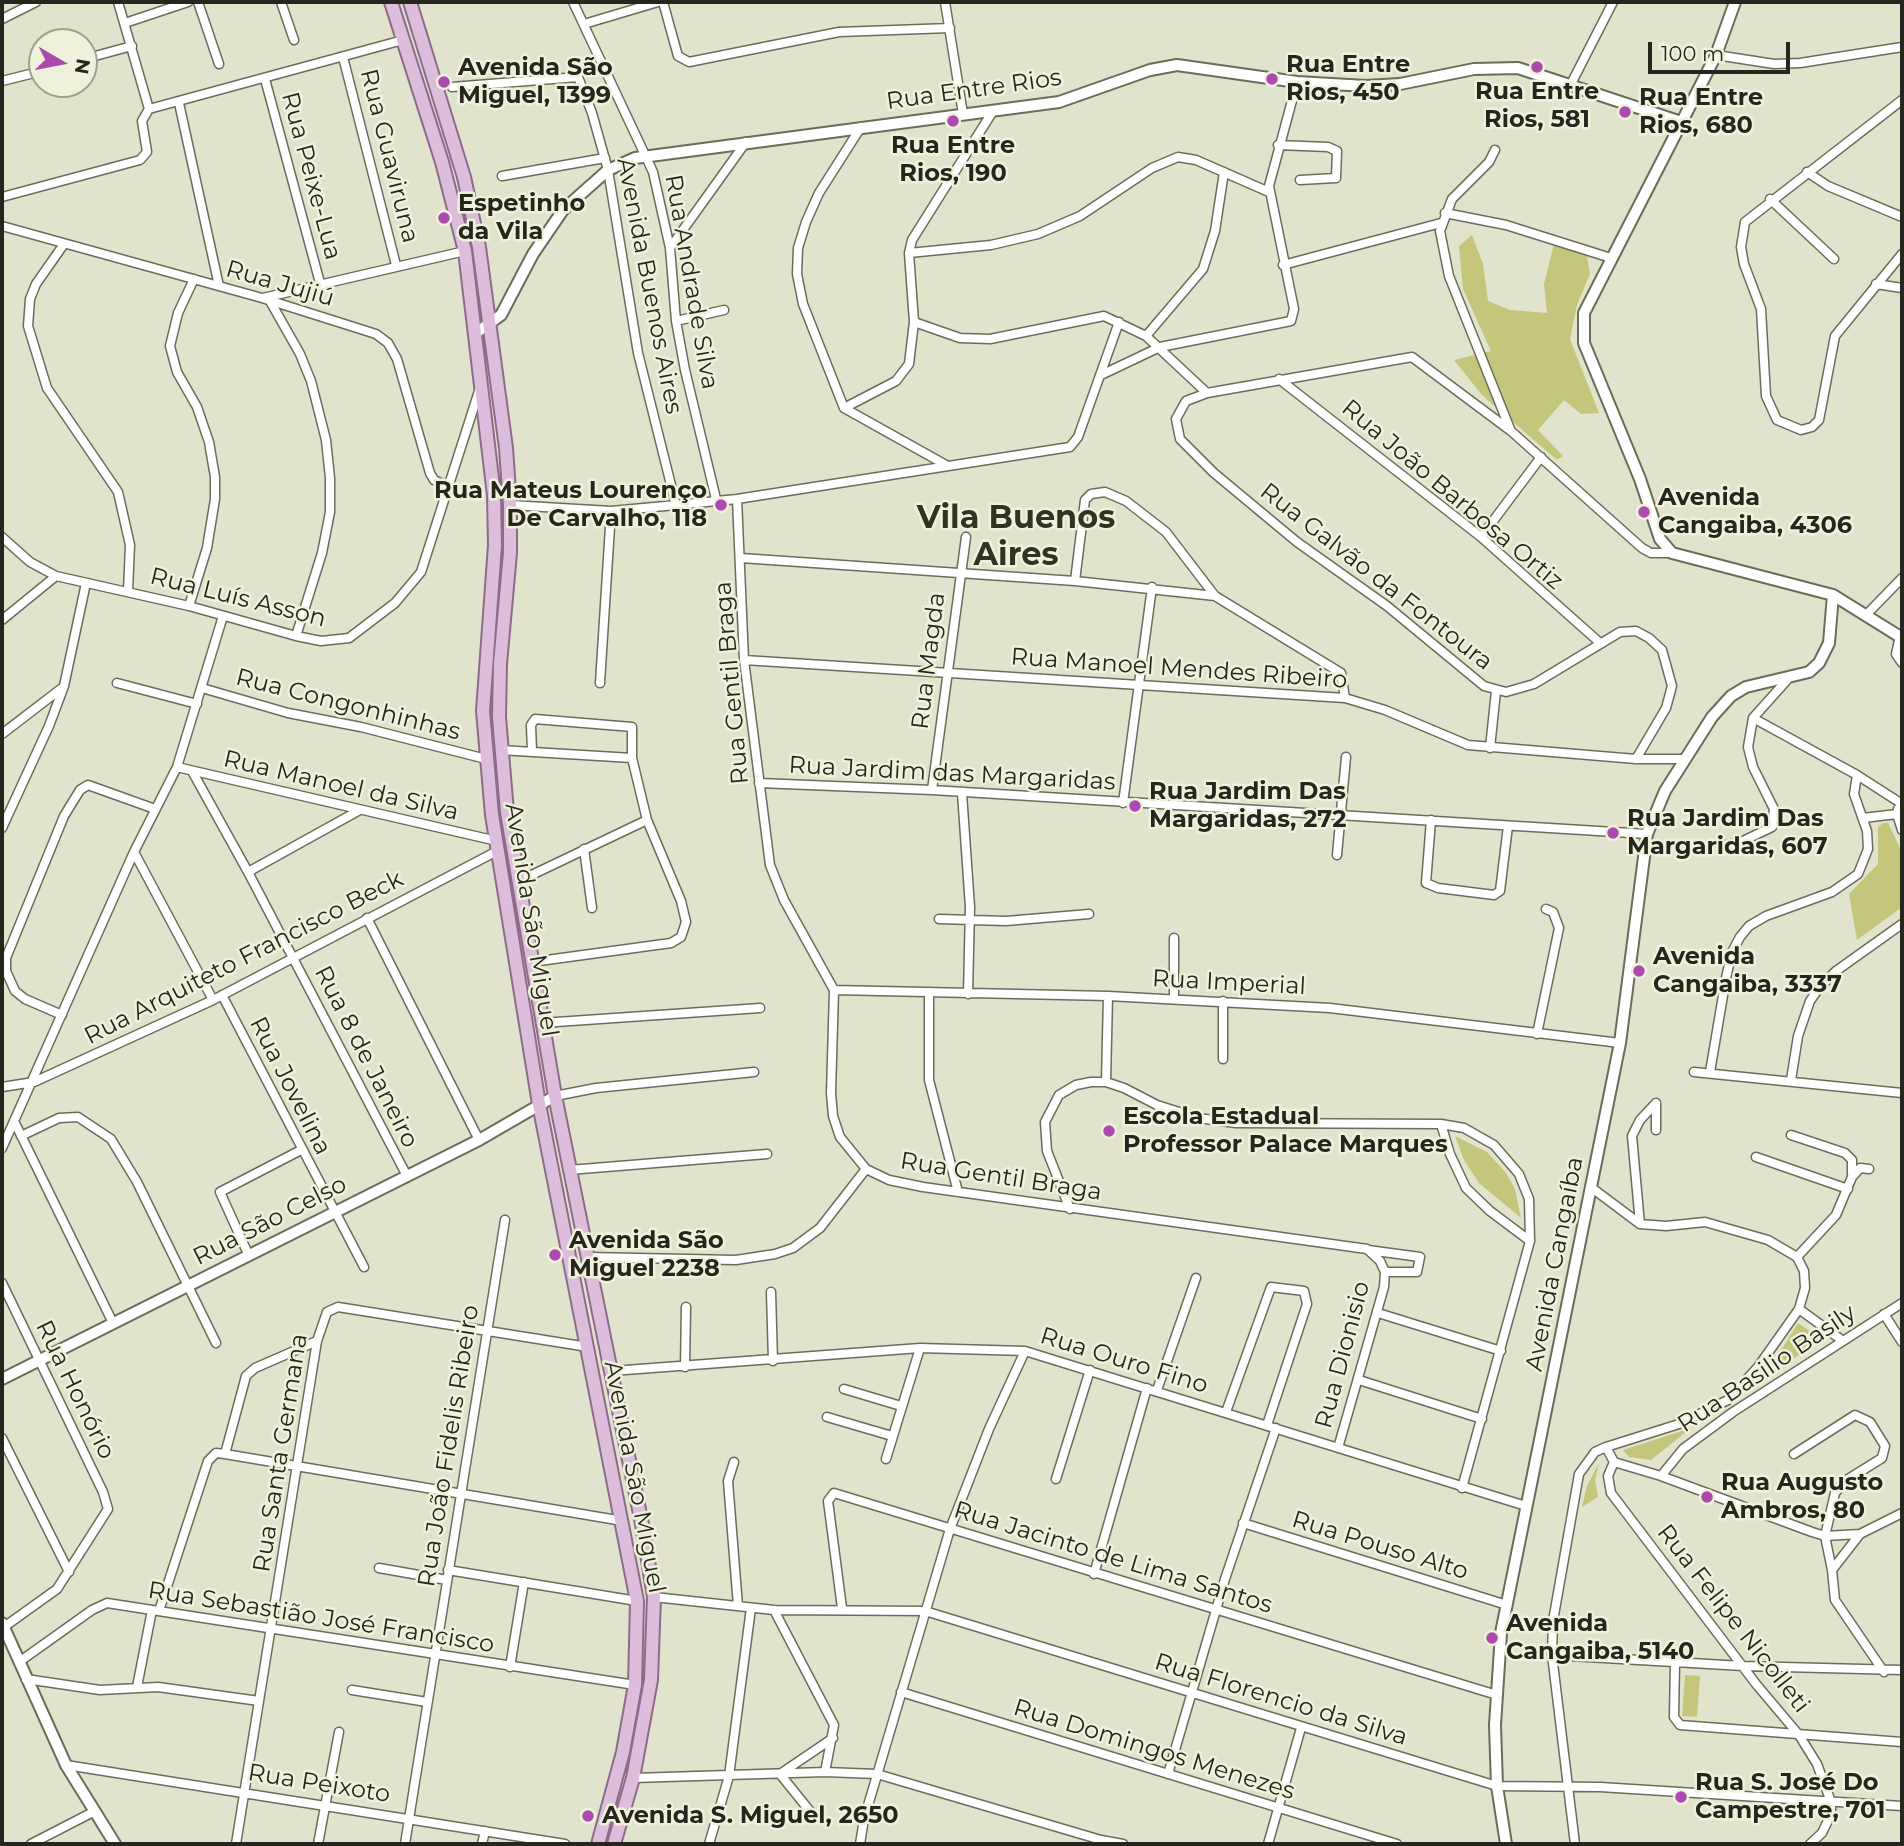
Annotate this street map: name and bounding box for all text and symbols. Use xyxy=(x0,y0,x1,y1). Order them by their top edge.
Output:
north arrow xyxy=(28,28,98,98)
scale bar xyxy=(1652,28,1794,72)
text: 100 m xyxy=(1661,41,1724,66)
place label: Rua Entre Rios, 450 xyxy=(1286,51,1410,107)
place label: Avenida São Miguel, 1399 xyxy=(458,54,613,110)
text: N xyxy=(70,57,95,76)
marker: Rua Entre Rios, 581 xyxy=(1529,59,1545,75)
street label: Rua Entre Rios xyxy=(885,63,1063,117)
street label: Rua Guaviruna xyxy=(353,66,425,246)
marker: Rua Entre Rios, 450 xyxy=(1264,71,1280,87)
marker: Avenida São Miguel, 1399 xyxy=(436,74,452,90)
place label: Rua Entre Rios, 581 xyxy=(1475,78,1599,134)
place label: Rua Entre Rios, 680 xyxy=(1639,84,1763,140)
street label: Rua Peixe-Lua xyxy=(275,89,347,263)
marker: Rua Entre Rios, 680 xyxy=(1617,104,1633,120)
marker: Rua Entre Rios, 190 xyxy=(945,113,961,129)
place label: Rua Entre Rios, 190 xyxy=(891,132,1015,188)
street label: Avenida Buenos Aires xyxy=(610,155,688,417)
street label: Rua Andrade Silva xyxy=(658,172,724,392)
place label: Espetinho da Vila xyxy=(458,190,585,246)
marker: Espetinho da Vila xyxy=(436,210,452,226)
street label: Rua Jujiú xyxy=(223,255,337,313)
street label: Rua João Barbosa Ortiz xyxy=(1335,394,1569,596)
place label: Rua Mateus Lourenço De Carvalho, 118 xyxy=(434,477,707,533)
street label: Rua Galvão da Fontoura xyxy=(1254,477,1498,677)
place label: Avenida Cangaiba, 4306 xyxy=(1658,484,1852,540)
marker: Rua Mateus Lourenço De Carvalho, 118 xyxy=(713,497,729,513)
district label: Vila Buenos Aires xyxy=(917,500,1115,575)
marker: Avenida Cangaiba, 4306 xyxy=(1636,504,1652,520)
street label: Rua Luís Asson xyxy=(147,562,329,634)
street label: Rua Gentil Braga xyxy=(709,580,755,786)
street label: Rua Magda xyxy=(906,591,952,731)
street label: Rua Manoel Mendes Ribeiro xyxy=(1010,643,1348,695)
street label: Rua Congonhinhas xyxy=(233,663,463,747)
street label: Rua Manoel da Silva xyxy=(221,745,461,827)
street label: Rua Jardim das Margaridas xyxy=(788,751,1116,797)
place label: Rua Jardim Das Margaridas, 272 xyxy=(1149,778,1346,834)
marker: Rua Jardim Das Margaridas, 272 xyxy=(1127,798,1143,814)
street label: Avenida São Miguel xyxy=(498,801,564,1039)
place label: Rua Jardim Das Margaridas, 607 xyxy=(1627,805,1828,861)
marker: Rua Jardim Das Margaridas, 607 xyxy=(1605,825,1621,841)
street label: Rua Arquiteto Francisco Beck xyxy=(80,865,408,1051)
place label: Avenida Cangaiba, 3337 xyxy=(1653,943,1842,999)
street label: Rua 8 de Janeiro xyxy=(308,961,424,1153)
marker: Avenida Cangaiba, 3337 xyxy=(1631,963,1647,979)
street label: Rua Imperial xyxy=(1151,965,1307,1001)
street label: Rua Jovelina xyxy=(243,1012,337,1160)
place label: Escola Estadual Professor Palace Marques xyxy=(1123,1103,1448,1159)
marker: Escola Estadual Professor Palace Marques xyxy=(1101,1123,1117,1139)
street label: Rua Gentil Braga xyxy=(898,1147,1104,1207)
street label: Avenida Cangaíba xyxy=(1520,1154,1590,1374)
street label: Rua São Celso xyxy=(188,1170,352,1272)
place label: Avenida São Miguel 2238 xyxy=(569,1227,724,1283)
marker: Avenida São Miguel 2238 xyxy=(547,1247,563,1263)
street label: Rua Dionisio xyxy=(1310,1278,1376,1432)
street label: Rua Basilio Basily xyxy=(1673,1299,1861,1439)
street label: Rua João Fidelis Ribeiro xyxy=(412,1303,486,1589)
street label: Rua Honório xyxy=(29,1316,121,1464)
street label: Rua Ouro Fino xyxy=(1037,1322,1211,1400)
street label: Rua Santa Germana xyxy=(248,1332,314,1574)
street label: Avenida São Miguel xyxy=(597,1358,671,1596)
place label: Rua Augusto Ambros, 80 xyxy=(1721,1469,1883,1525)
marker: Rua Augusto Ambros, 80 xyxy=(1699,1489,1715,1505)
street label: Rua Jacinto de Lima Santos xyxy=(950,1496,1276,1620)
street label: Rua Pouso Alto xyxy=(1288,1505,1472,1587)
street label: Rua Felipe Nicolleti xyxy=(1651,1519,1815,1719)
street label: Rua Sebastião José Francisco xyxy=(146,1576,496,1660)
place label: Avenida Cangaiba, 5140 xyxy=(1506,1610,1694,1666)
marker: Avenida Cangaiba, 5140 xyxy=(1484,1630,1500,1646)
street label: Rua Florencio da Silva xyxy=(1151,1648,1411,1752)
street label: Rua Domingos Menezes xyxy=(1010,1693,1298,1807)
street label: Rua Peixoto xyxy=(246,1759,392,1809)
place label: Rua S. José Do Campestre, 701 xyxy=(1695,1769,1886,1825)
marker: Rua S. José Do Campestre, 701 xyxy=(1673,1789,1689,1805)
place label: Avenida S. Miguel, 2650 xyxy=(602,1802,899,1830)
marker: Avenida S. Miguel, 2650 xyxy=(580,1808,596,1824)

